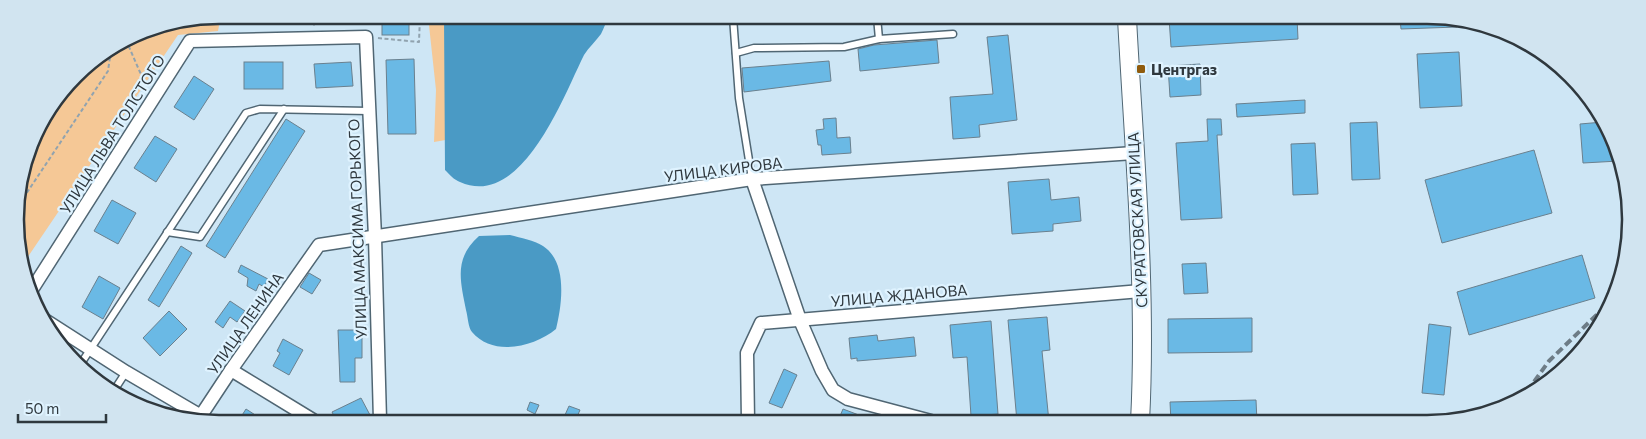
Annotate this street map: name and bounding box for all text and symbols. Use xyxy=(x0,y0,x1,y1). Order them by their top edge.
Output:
street label: УЛИЦА ЛЬВА ТОЛСТОГО xyxy=(56,51,168,217)
place label: Центргаз xyxy=(1151,60,1217,78)
marker: Центргаз xyxy=(1135,63,1147,75)
street label: УЛИЦА МАКСИМА ГОРЬКОГО xyxy=(344,118,370,340)
street label: СКУРАТОВСКАЯ УЛИЦА xyxy=(1123,132,1151,308)
street label: УЛИЦА КИРОВА xyxy=(663,153,783,185)
street label: УЛИЦА ЛЕНИНА xyxy=(203,269,287,377)
street label: УЛИЦА ЖДАНОВА xyxy=(830,280,968,310)
scale bar xyxy=(18,392,105,424)
text: 50 m xyxy=(25,399,59,417)

